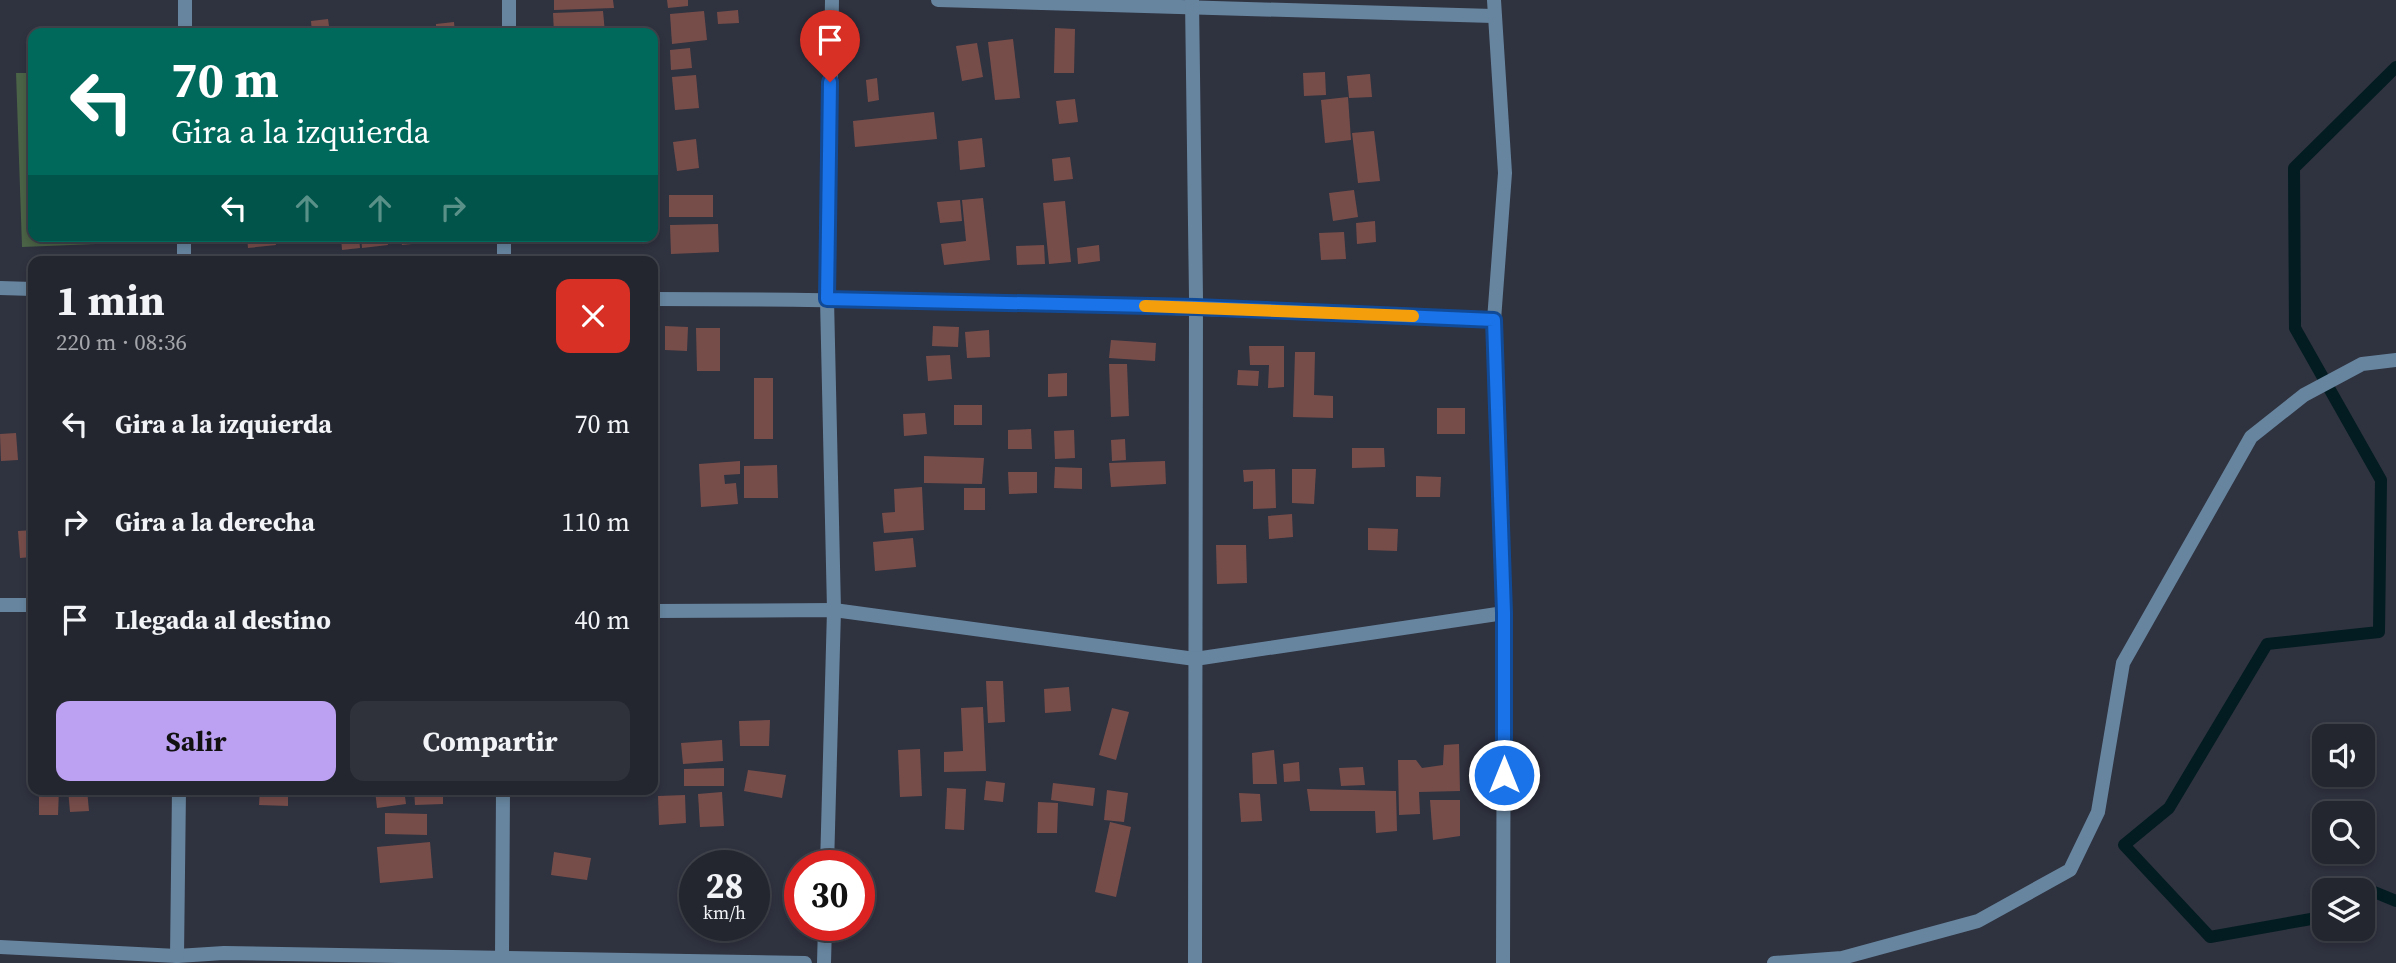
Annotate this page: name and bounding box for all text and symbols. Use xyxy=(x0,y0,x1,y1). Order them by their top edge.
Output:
pin xyxy=(800,10,860,82)
icon: arrive xyxy=(811,21,849,59)
text: 70 m xyxy=(171,46,279,113)
icon: left xyxy=(56,56,147,147)
text: Gira a la izquierda xyxy=(171,110,430,154)
icon: left xyxy=(215,189,253,227)
icon: ahead xyxy=(288,189,326,227)
icon: ahead xyxy=(361,189,399,227)
icon: right xyxy=(434,189,472,227)
text: 1 min xyxy=(56,271,165,329)
button: close xyxy=(556,279,630,353)
text: 220 m · 08:36 xyxy=(56,326,187,358)
icon: left xyxy=(56,405,94,443)
text: Gira a la izquierda xyxy=(115,406,332,442)
text: 70 m xyxy=(575,406,630,442)
icon: right xyxy=(56,503,94,541)
text: Gira a la derecha xyxy=(115,504,315,540)
text: 110 m xyxy=(562,504,630,540)
icon: arrive xyxy=(56,601,94,639)
text: Llegada al destino xyxy=(115,602,331,638)
text: 40 m xyxy=(575,602,630,638)
button: Salir xyxy=(56,701,336,781)
button: Compartir xyxy=(350,701,630,781)
map controls xyxy=(2312,724,2375,941)
button: sound xyxy=(2312,724,2375,787)
position arrow xyxy=(1467,738,1541,812)
button: search xyxy=(2312,801,2375,864)
speed limit sign: 30 xyxy=(784,850,875,941)
text: 28 xyxy=(706,862,743,910)
button: layers xyxy=(2312,878,2375,941)
text: km/h xyxy=(703,900,746,925)

